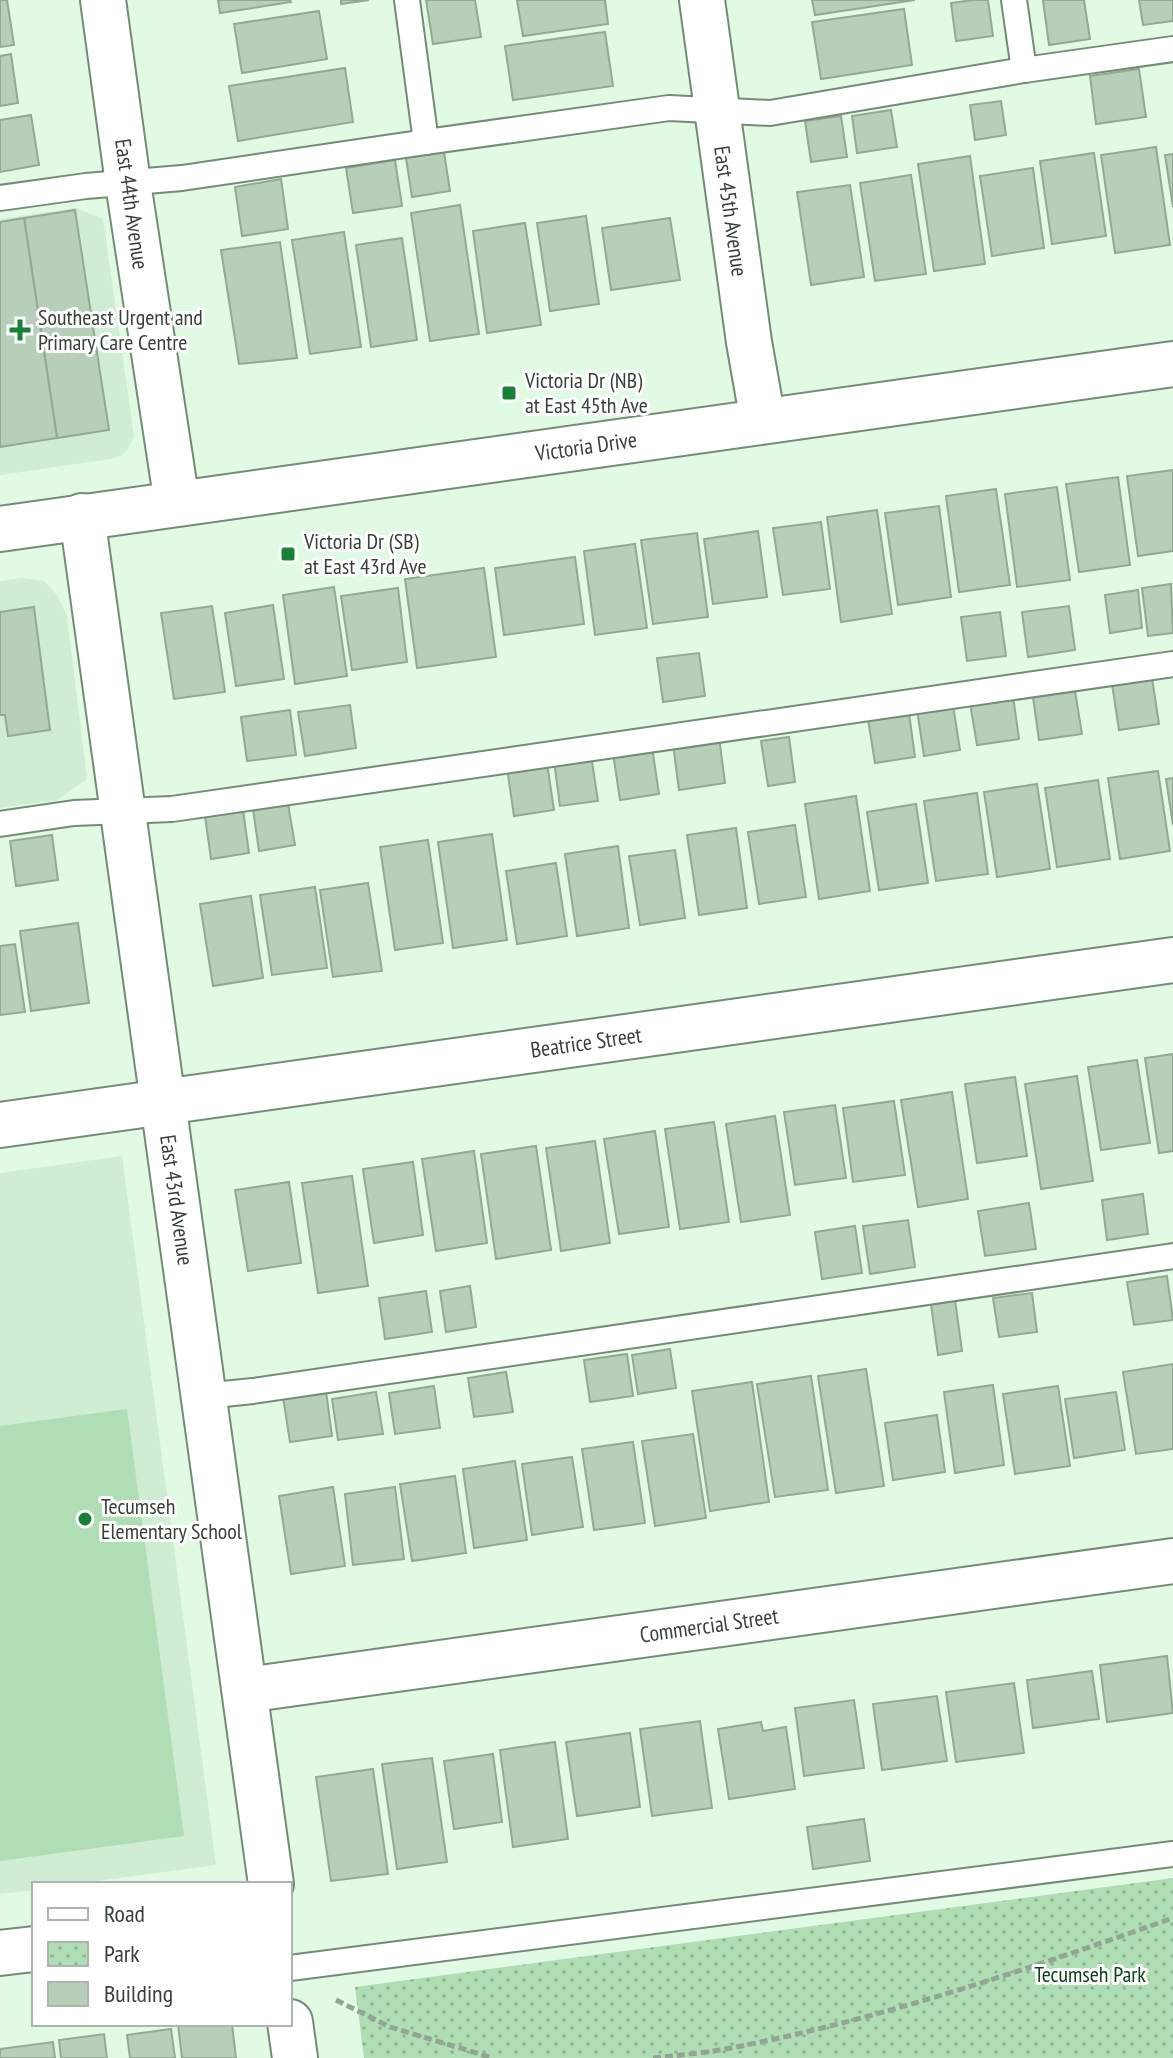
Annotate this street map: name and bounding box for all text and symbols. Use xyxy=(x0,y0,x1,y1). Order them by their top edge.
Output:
street label: East 44th Avenue xyxy=(109,137,155,271)
street label: East 45th Avenue xyxy=(708,144,754,278)
place label: Southeast Urgent and Primary Care Centre xyxy=(38,303,203,356)
marker: Southeast Urgent and Primary Care Centre xyxy=(9,319,31,341)
place label: Victoria Dr (NB) at East 45th Ave xyxy=(524,366,648,419)
marker: Victoria Dr (NB) at East 45th Ave xyxy=(500,384,518,402)
street label: Victoria Drive xyxy=(532,425,639,467)
place label: Victoria Dr (SB) at East 43rd Ave xyxy=(303,527,427,580)
marker: Victoria Dr (SB) at East 43rd Ave xyxy=(279,545,297,563)
street label: Beatrice Street xyxy=(529,1020,643,1064)
street label: East 43rd Avenue xyxy=(154,1133,200,1267)
place label: Tecumseh Elementary School xyxy=(101,1492,243,1545)
marker: Tecumseh Elementary School xyxy=(76,1510,94,1528)
street label: Commercial Street xyxy=(638,1601,780,1649)
legend xyxy=(32,1882,292,2026)
text: Road xyxy=(104,1898,145,1929)
text: Park xyxy=(104,1938,140,1969)
park label: Tecumseh Park xyxy=(1034,1960,1146,1988)
text: Building xyxy=(104,1978,173,2009)

